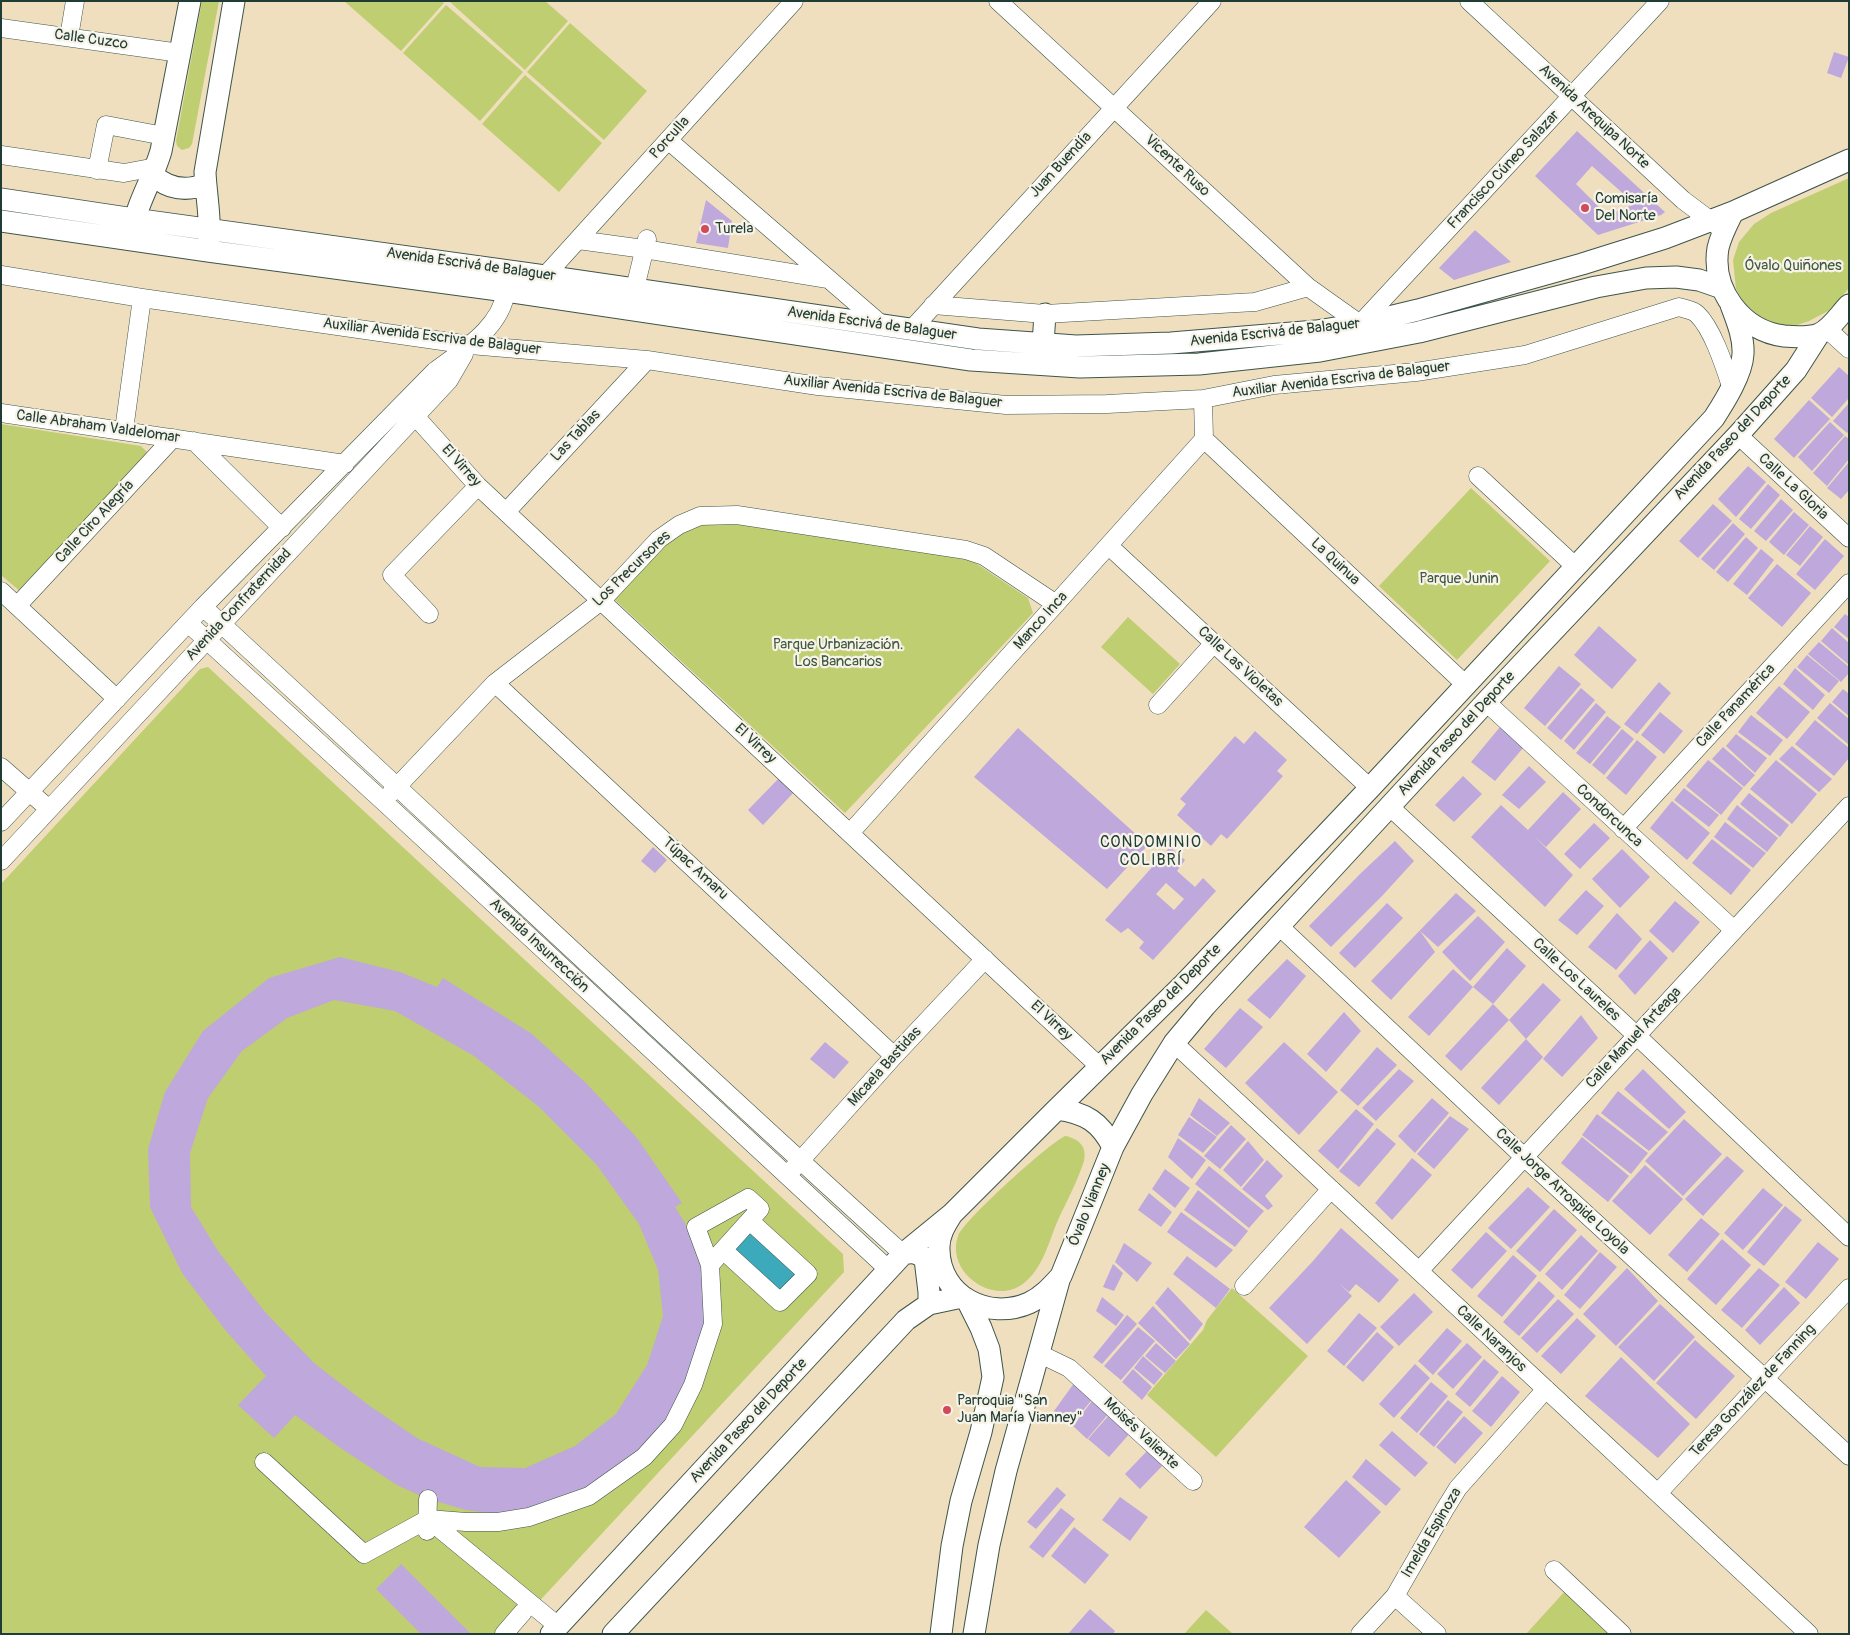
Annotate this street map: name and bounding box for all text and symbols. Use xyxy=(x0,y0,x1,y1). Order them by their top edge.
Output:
street label: Calle Cuzco xyxy=(53,26,129,54)
street label: Avenida Arequipa Norte xyxy=(1535,61,1653,173)
street label: Francisco Cúneo Salazar xyxy=(1444,107,1564,233)
street label: Porculla xyxy=(646,113,694,163)
street label: Juan Buendía xyxy=(1026,128,1096,202)
street label: Vicente Ruso xyxy=(1141,131,1213,201)
place label: Comisaría Del Norte xyxy=(1595,190,1658,225)
marker: Comisaría Del Norte xyxy=(1579,202,1591,214)
place label: Turela xyxy=(715,220,753,238)
marker: Turela xyxy=(699,223,711,235)
street label: Avenida Escrivá de Balaguer xyxy=(385,244,557,286)
park label: Óvalo Quiñones xyxy=(1744,257,1842,275)
street label: Avenida Escrivá de Balaguer xyxy=(786,303,958,345)
street label: Auxiliar Avenida Escriva de Balaguer xyxy=(322,315,542,359)
street label: Avenida Escrivá de Balaguer xyxy=(1189,315,1361,351)
street label: Auxiliar Avenida Escriva de Balaguer xyxy=(1231,358,1451,402)
street label: Auxiliar Avenida Escriva de Balaguer xyxy=(783,372,1003,412)
street label: Avenida Paseo del Deporte xyxy=(1671,372,1795,504)
street label: Las Tablas xyxy=(547,406,605,466)
street label: Calle Abraham Valdelomar xyxy=(15,407,181,447)
street label: El Virrey xyxy=(437,441,485,491)
street label: Calle La Gloria xyxy=(1754,450,1832,524)
street label: Calle Ciro Alegría xyxy=(52,477,138,567)
street label: Los Precursores xyxy=(589,527,675,611)
street label: La Quinua xyxy=(1307,535,1363,589)
street label: Avenida Confraternidad xyxy=(182,545,296,665)
park label: Parque Junin xyxy=(1419,570,1499,588)
street label: Manco Inca xyxy=(1010,588,1072,654)
street label: Calle Las Violetas xyxy=(1194,623,1286,711)
park label: Parque Urbanización. Los Bancarios xyxy=(773,636,903,671)
street label: Calle Panamérica xyxy=(1693,661,1779,751)
street label: Avenida Paseo del Deporte xyxy=(1395,668,1519,800)
street label: El Virrey xyxy=(730,720,780,768)
street label: Condorcunca xyxy=(1572,781,1646,851)
district label: CONDOMINIO COLIBRÍ xyxy=(1099,833,1203,871)
street label: Túpac Amaru xyxy=(658,834,732,904)
street label: Avenida Insurrección xyxy=(485,895,593,997)
street label: Calle Los Laureles xyxy=(1528,935,1624,1025)
street label: Avenida Paseo del Deporte xyxy=(1097,941,1225,1069)
street label: Calle Manuel Arteaga xyxy=(1583,984,1685,1092)
street label: El Virrey xyxy=(1026,997,1076,1045)
street label: Micaela Bastidas xyxy=(844,1023,926,1111)
street label: Calle Jorge Arrospide Loyola xyxy=(1491,1125,1633,1259)
street label: Óvalo Vianney xyxy=(1065,1161,1115,1249)
street label: Calle Naranjos xyxy=(1452,1302,1530,1376)
street label: Teresa González de Fanning xyxy=(1686,1321,1820,1461)
street label: Avenida Paseo del Deporte xyxy=(687,1355,811,1487)
place label: Parroquia "San Juan María Vianney" xyxy=(957,1392,1083,1427)
street label: Moisés Valiente xyxy=(1099,1394,1183,1474)
marker: Parroquia "San Juan María Vianney" xyxy=(941,1404,953,1416)
street label: Imelda Espinoza xyxy=(1398,1485,1466,1581)

